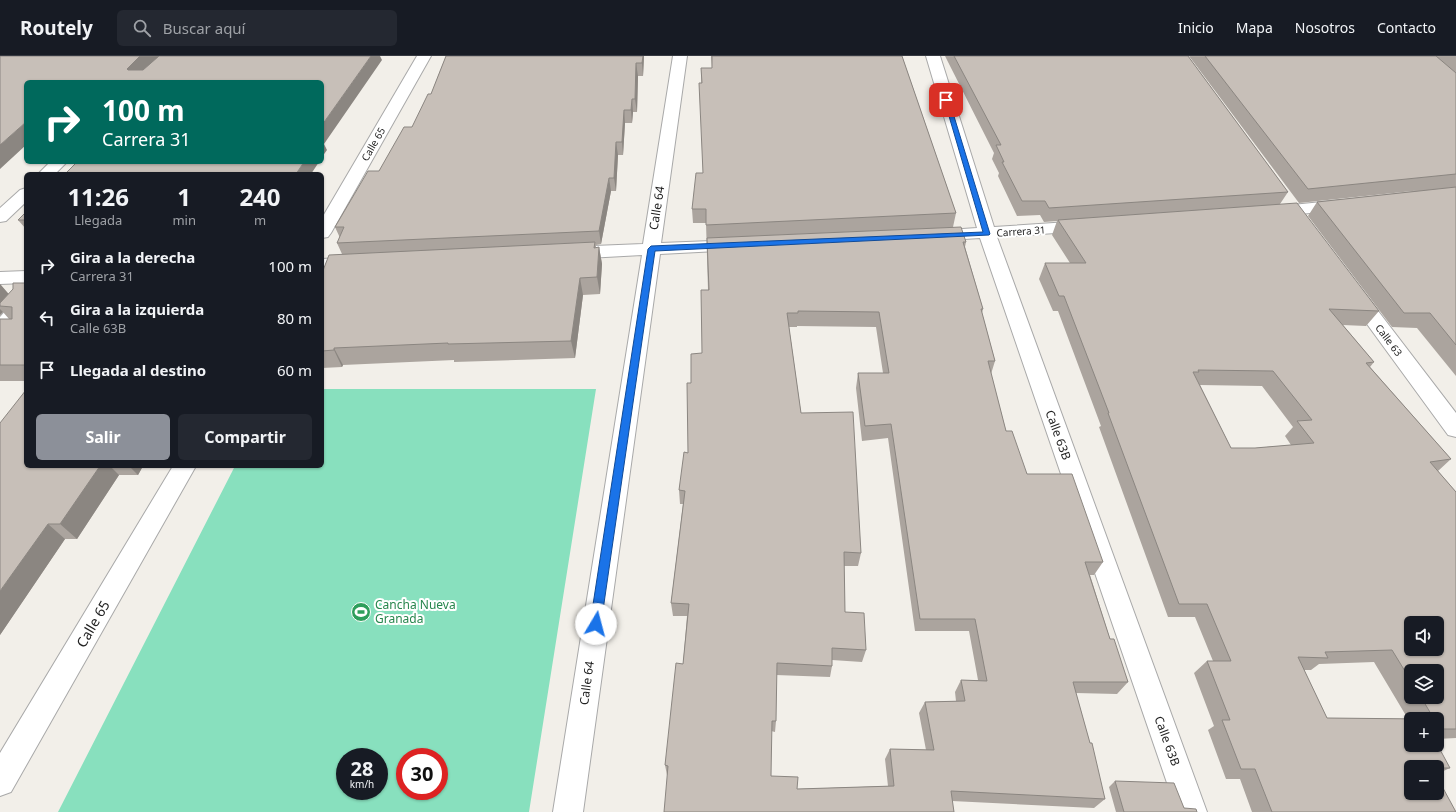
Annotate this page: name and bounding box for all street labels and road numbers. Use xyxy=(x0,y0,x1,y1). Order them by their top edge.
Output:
street label: Calle 65 xyxy=(358,124,388,163)
street label: Calle 64 xyxy=(645,185,668,231)
street label: Carrera 31 xyxy=(996,222,1046,240)
street label: Calle 63 xyxy=(1372,321,1406,359)
street label: Calle 63B xyxy=(1042,408,1075,462)
street label: Calle 65 xyxy=(71,597,114,651)
street label: Calle 64 xyxy=(575,660,598,706)
street label: Calle 63B xyxy=(1151,714,1184,768)

